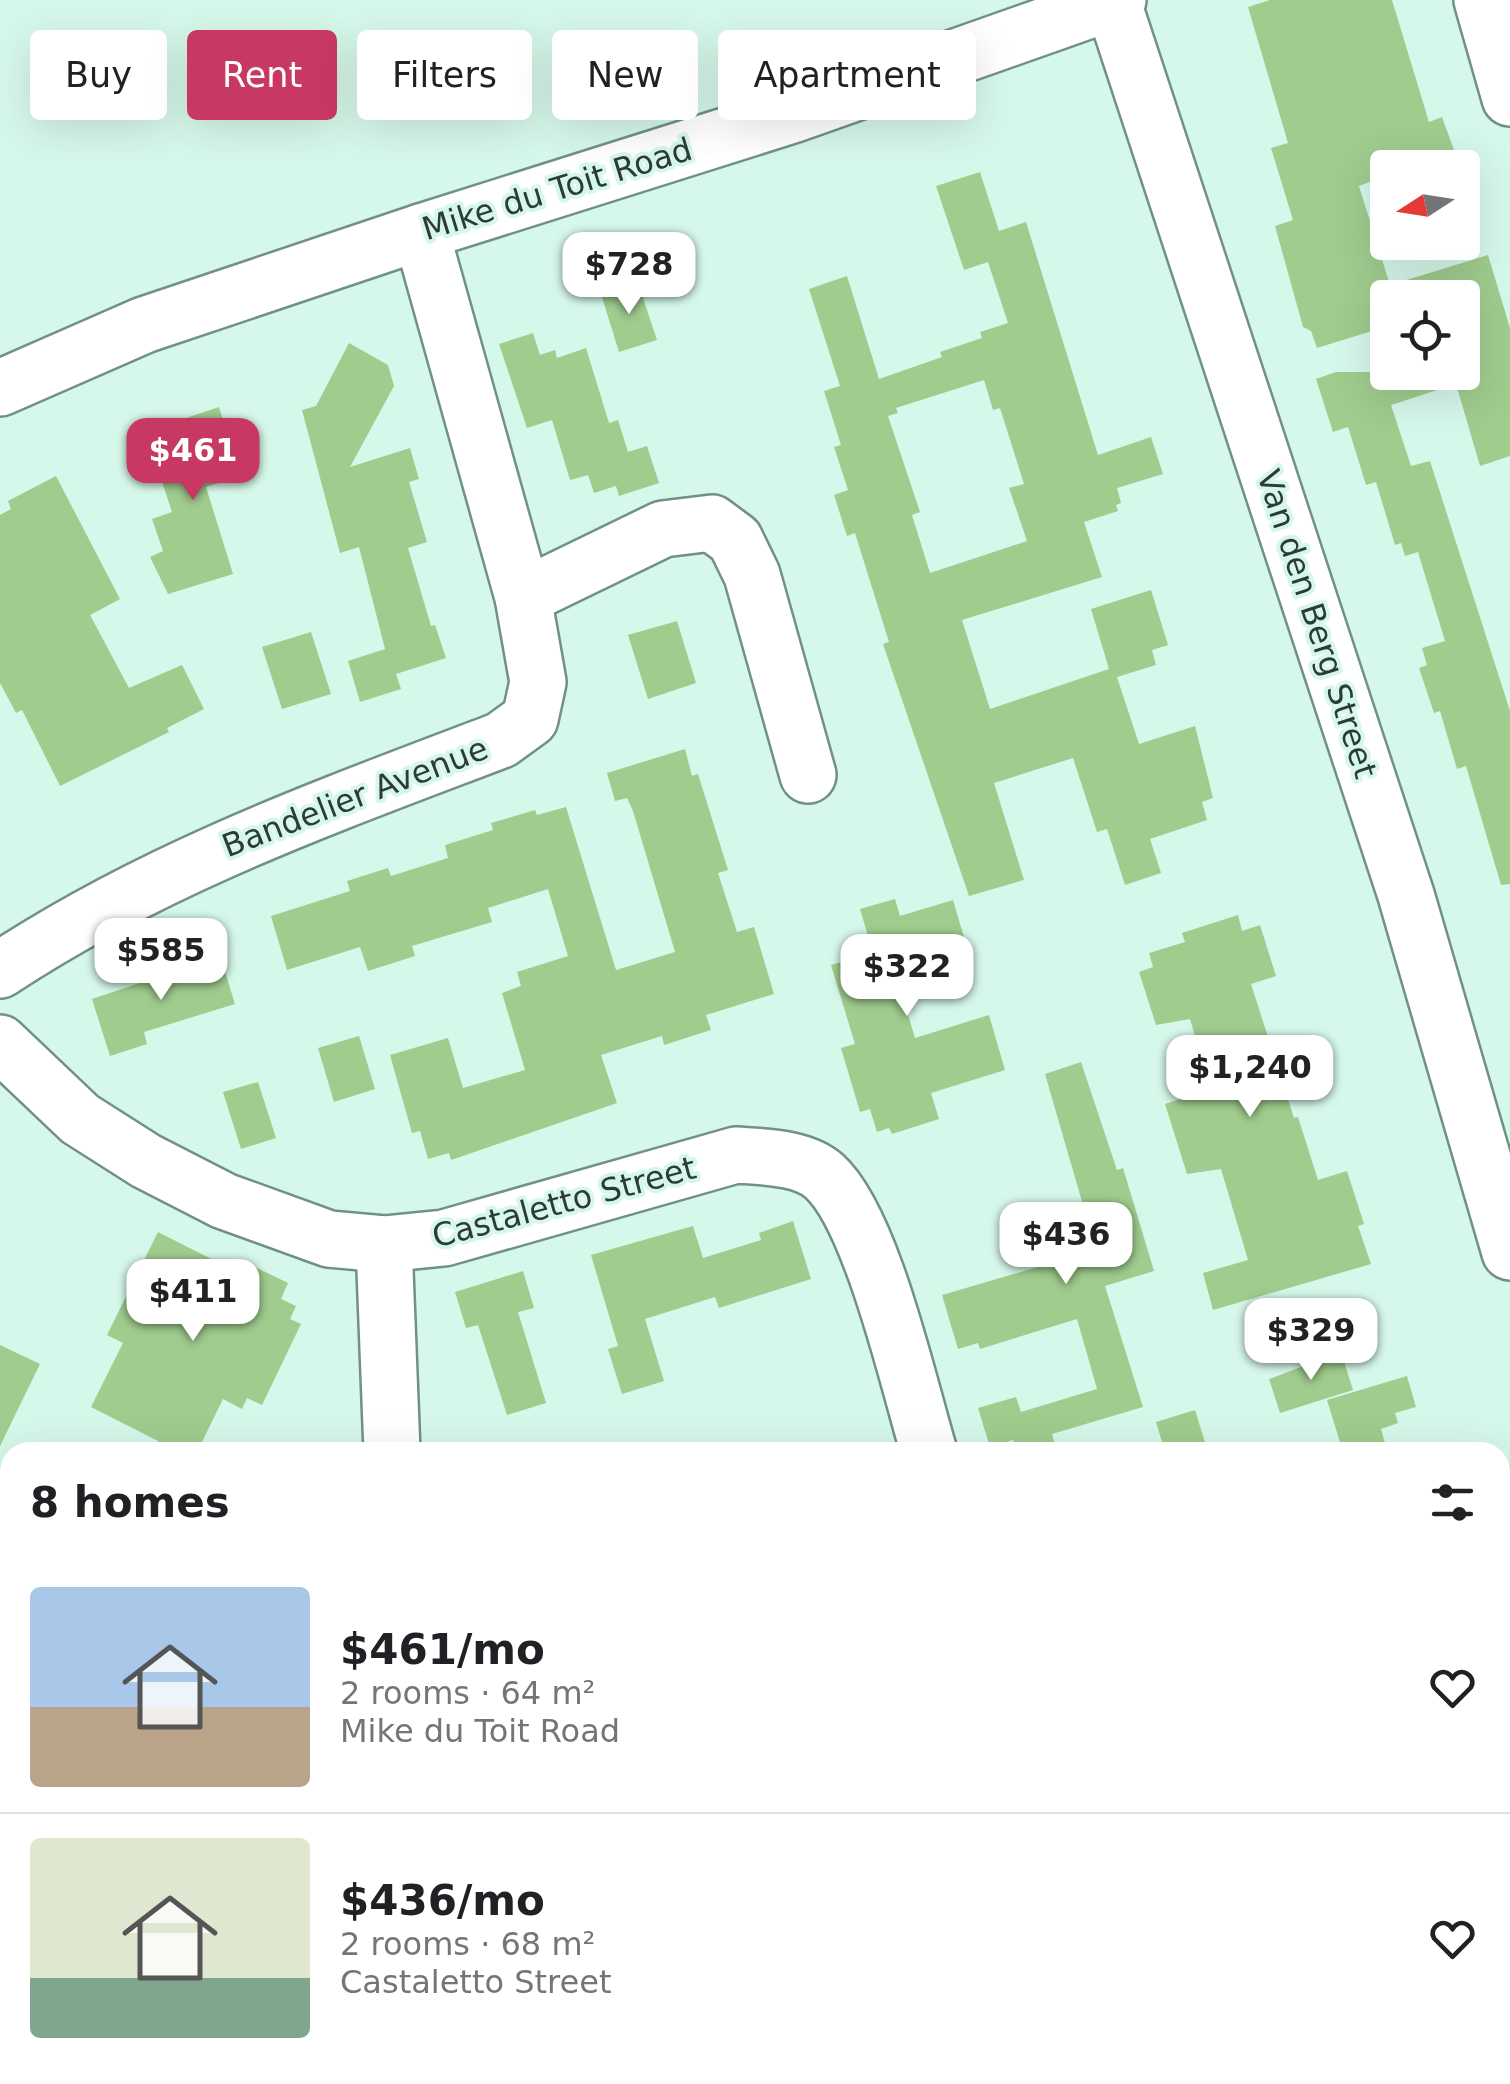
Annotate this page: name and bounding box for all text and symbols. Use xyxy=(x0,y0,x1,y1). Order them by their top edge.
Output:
chip: Buy xyxy=(30,30,167,120)
chip: Rent xyxy=(187,30,337,120)
chip: Filters xyxy=(357,30,532,120)
chip: New xyxy=(552,30,698,120)
chip: Apartment xyxy=(718,30,976,120)
street label: Mike du Toit Road xyxy=(418,130,696,248)
north arrow xyxy=(1370,150,1480,260)
map controls xyxy=(1370,150,1480,390)
pin: $728 xyxy=(570,232,688,317)
text: $728 xyxy=(584,245,674,283)
button: locate xyxy=(1370,280,1480,390)
pin: $461 xyxy=(134,418,252,503)
text: $461 xyxy=(148,431,238,469)
street label: Van den Berg Street xyxy=(1249,465,1385,783)
street label: Bandelier Avenue xyxy=(217,729,493,865)
pin: $585 xyxy=(102,918,220,1003)
text: $585 xyxy=(116,931,206,969)
pin: $322 xyxy=(848,934,966,1019)
text: $322 xyxy=(862,947,952,985)
pin: $1,240 xyxy=(1169,1035,1331,1120)
text: $1,240 xyxy=(1188,1048,1312,1086)
street label: Castaletto Street xyxy=(428,1149,700,1255)
pin: $436 xyxy=(1007,1202,1125,1287)
text: $436 xyxy=(1021,1215,1111,1253)
pin: $411 xyxy=(134,1259,252,1344)
text: $411 xyxy=(148,1272,238,1310)
pin: $329 xyxy=(1252,1298,1370,1383)
text: $329 xyxy=(1266,1311,1356,1349)
icon: filters xyxy=(1425,1475,1480,1530)
text: 8 homes xyxy=(30,1478,230,1527)
text: $461/mo xyxy=(340,1625,545,1674)
icon: home xyxy=(110,1627,230,1747)
icon: heart xyxy=(1425,1660,1480,1715)
text: 2 rooms · 64 m² xyxy=(340,1674,595,1712)
text: Mike du Toit Road xyxy=(340,1712,620,1750)
text: $436/mo xyxy=(340,1876,545,1925)
icon: home xyxy=(110,1878,230,1998)
icon: heart xyxy=(1425,1911,1480,1966)
text: 2 rooms · 68 m² xyxy=(340,1925,595,1963)
text: Castaletto Street xyxy=(340,1963,611,2001)

